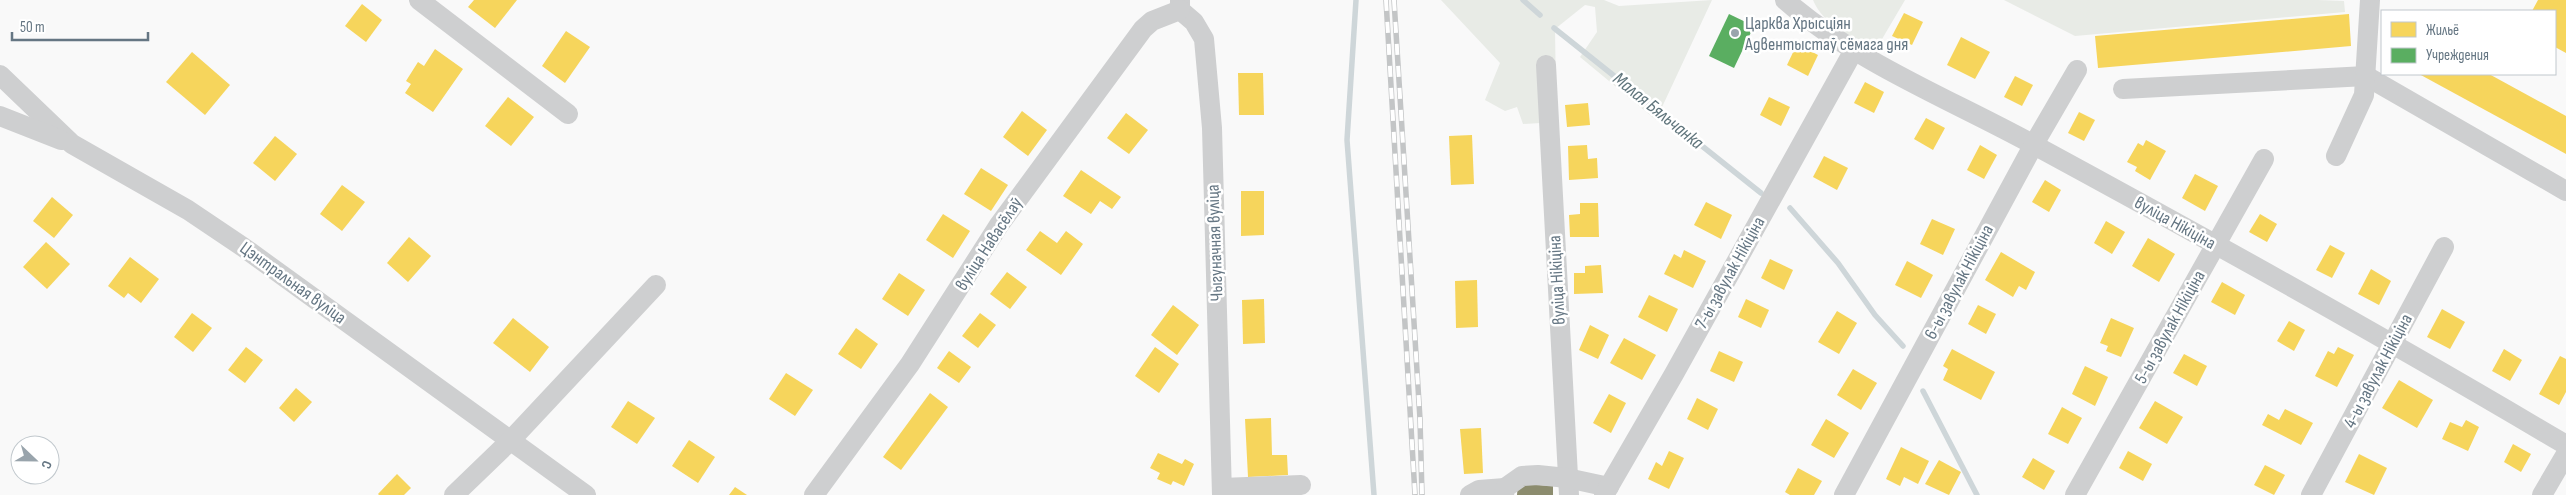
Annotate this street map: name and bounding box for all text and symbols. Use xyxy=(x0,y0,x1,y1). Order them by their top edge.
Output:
scale bar xyxy=(12,10,149,42)
legend xyxy=(2381,10,2556,75)
place label: Царква Хрысціян Адвентыстаў сёмага дня xyxy=(1744,13,1908,55)
text: 50 m xyxy=(20,18,45,37)
text: Жильё xyxy=(2426,21,2459,40)
marker: Царква Хрысціян Адвентыстаў сёмага дня xyxy=(1729,27,1741,39)
text: Учреждения xyxy=(2426,46,2489,65)
water label: Малая Бяльчанка xyxy=(1608,68,1708,155)
street label: Чыгуначная вуліца xyxy=(1202,184,1228,302)
street label: вуліца Нікіціна xyxy=(2131,192,2219,254)
street label: вуліца Навасёлаў xyxy=(951,193,1027,294)
street label: 7-ы завулак Нікіціна xyxy=(1691,213,1770,333)
street label: 6-ы завулак Нікіціна xyxy=(1920,221,1998,343)
street label: вуліца Нікіціна xyxy=(1544,235,1570,325)
street label: Цэнтральная вуліца xyxy=(236,238,350,329)
street label: 5-ы завулак Нікіціна xyxy=(2130,267,2210,387)
street label: 4-ы завулак Нікіціна xyxy=(2339,310,2417,432)
north arrow xyxy=(10,435,60,485)
text: С xyxy=(37,458,56,471)

